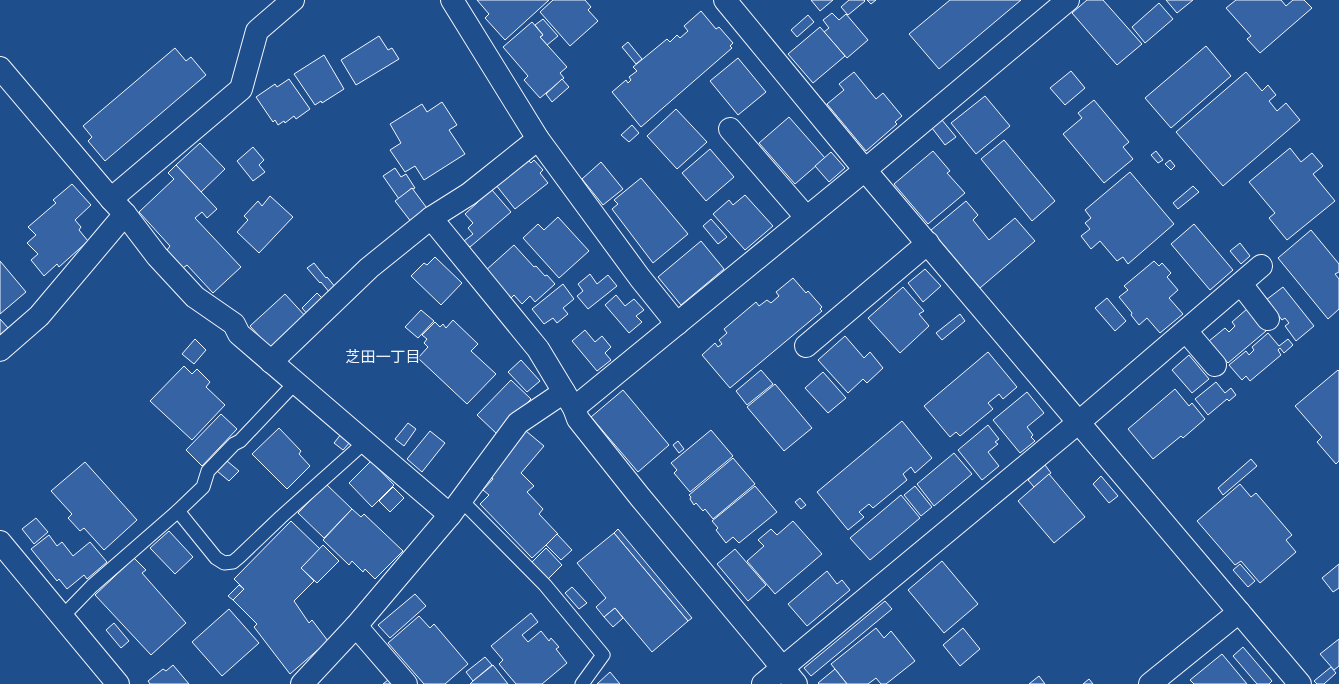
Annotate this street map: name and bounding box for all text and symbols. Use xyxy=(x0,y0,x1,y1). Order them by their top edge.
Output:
district label: 芝田一丁目 xyxy=(345,347,421,365)

